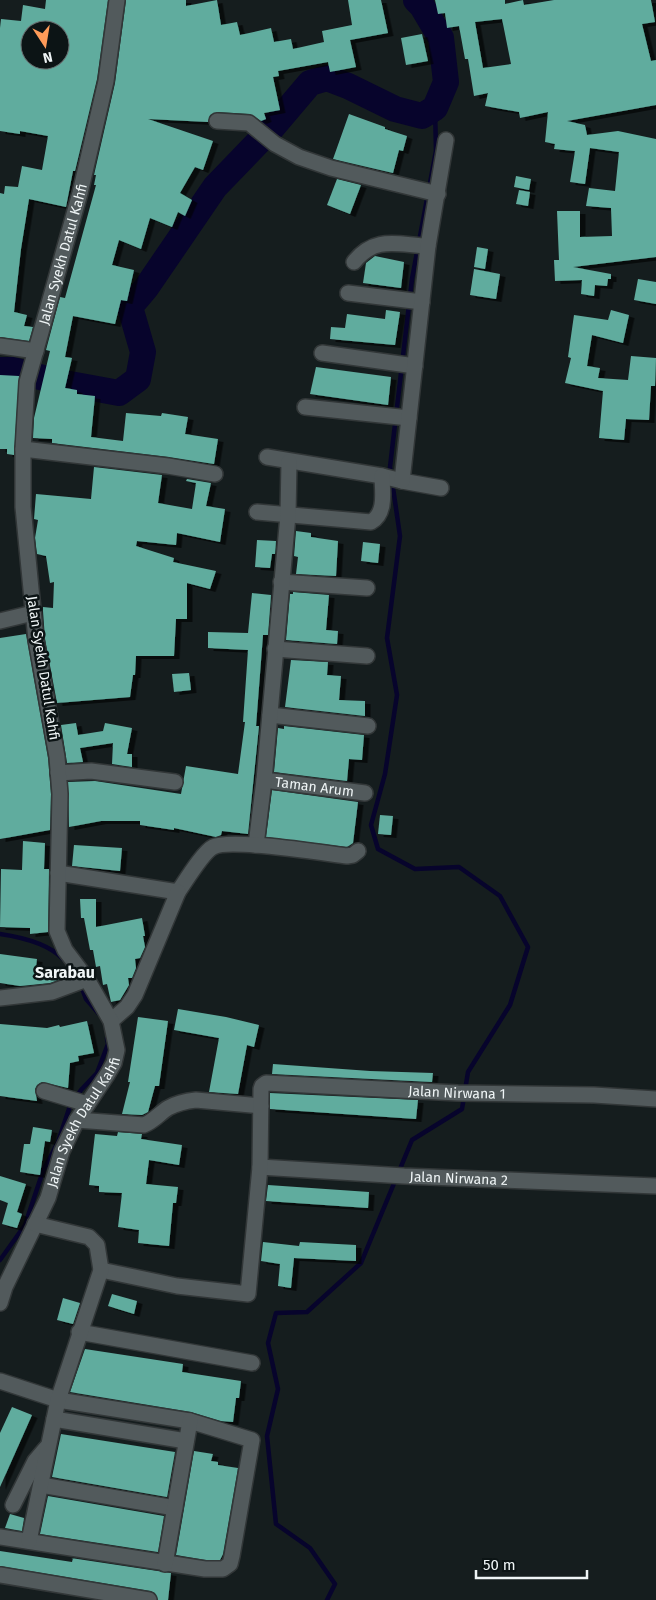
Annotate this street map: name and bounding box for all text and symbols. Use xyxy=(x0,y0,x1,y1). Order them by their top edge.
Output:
north arrow xyxy=(20,20,70,70)
text: N xyxy=(41,48,54,67)
street label: Jalan Syekh Datul Kahfi xyxy=(35,182,90,327)
street label: Jalan Syekh Datul Kahfi xyxy=(23,595,63,741)
street label: Taman Arum xyxy=(274,773,355,800)
district label: Sarabau xyxy=(35,963,95,982)
street label: Jalan Syekh Datul Kahfi xyxy=(43,1055,124,1190)
street label: Jalan Nirwana 1 xyxy=(408,1082,506,1102)
street label: Jalan Nirwana 2 xyxy=(409,1168,508,1189)
scale bar xyxy=(476,1548,587,1580)
text: 50 m xyxy=(483,1556,516,1574)

